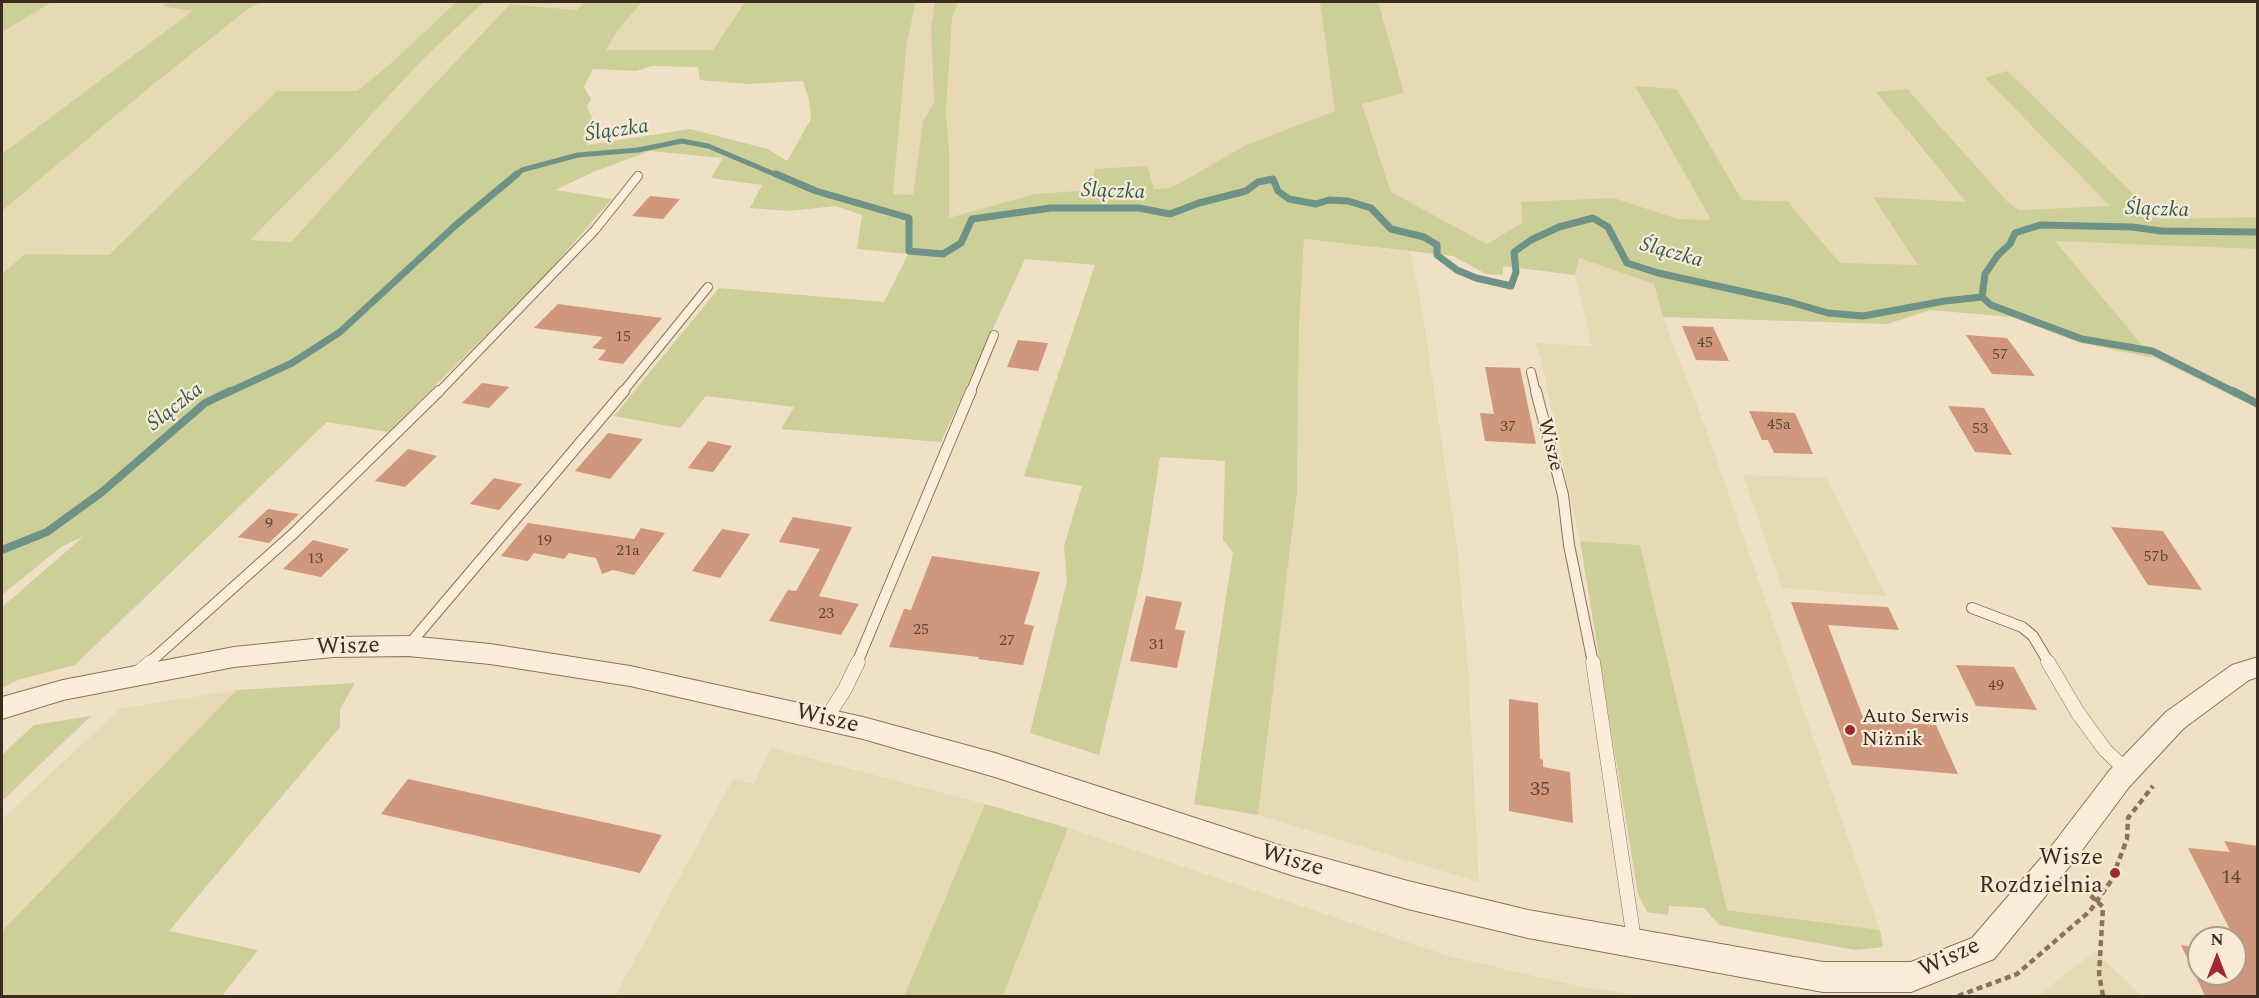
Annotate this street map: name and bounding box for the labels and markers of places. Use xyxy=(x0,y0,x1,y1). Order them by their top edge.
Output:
place label: Auto Serwis Niżnik xyxy=(1862,706,1969,753)
marker: Auto Serwis Niżnik xyxy=(1843,723,1857,737)
place label: Wisze Rozdzielnia xyxy=(1979,845,2103,901)
marker: Wisze Rozdzielnia xyxy=(2108,866,2122,880)

